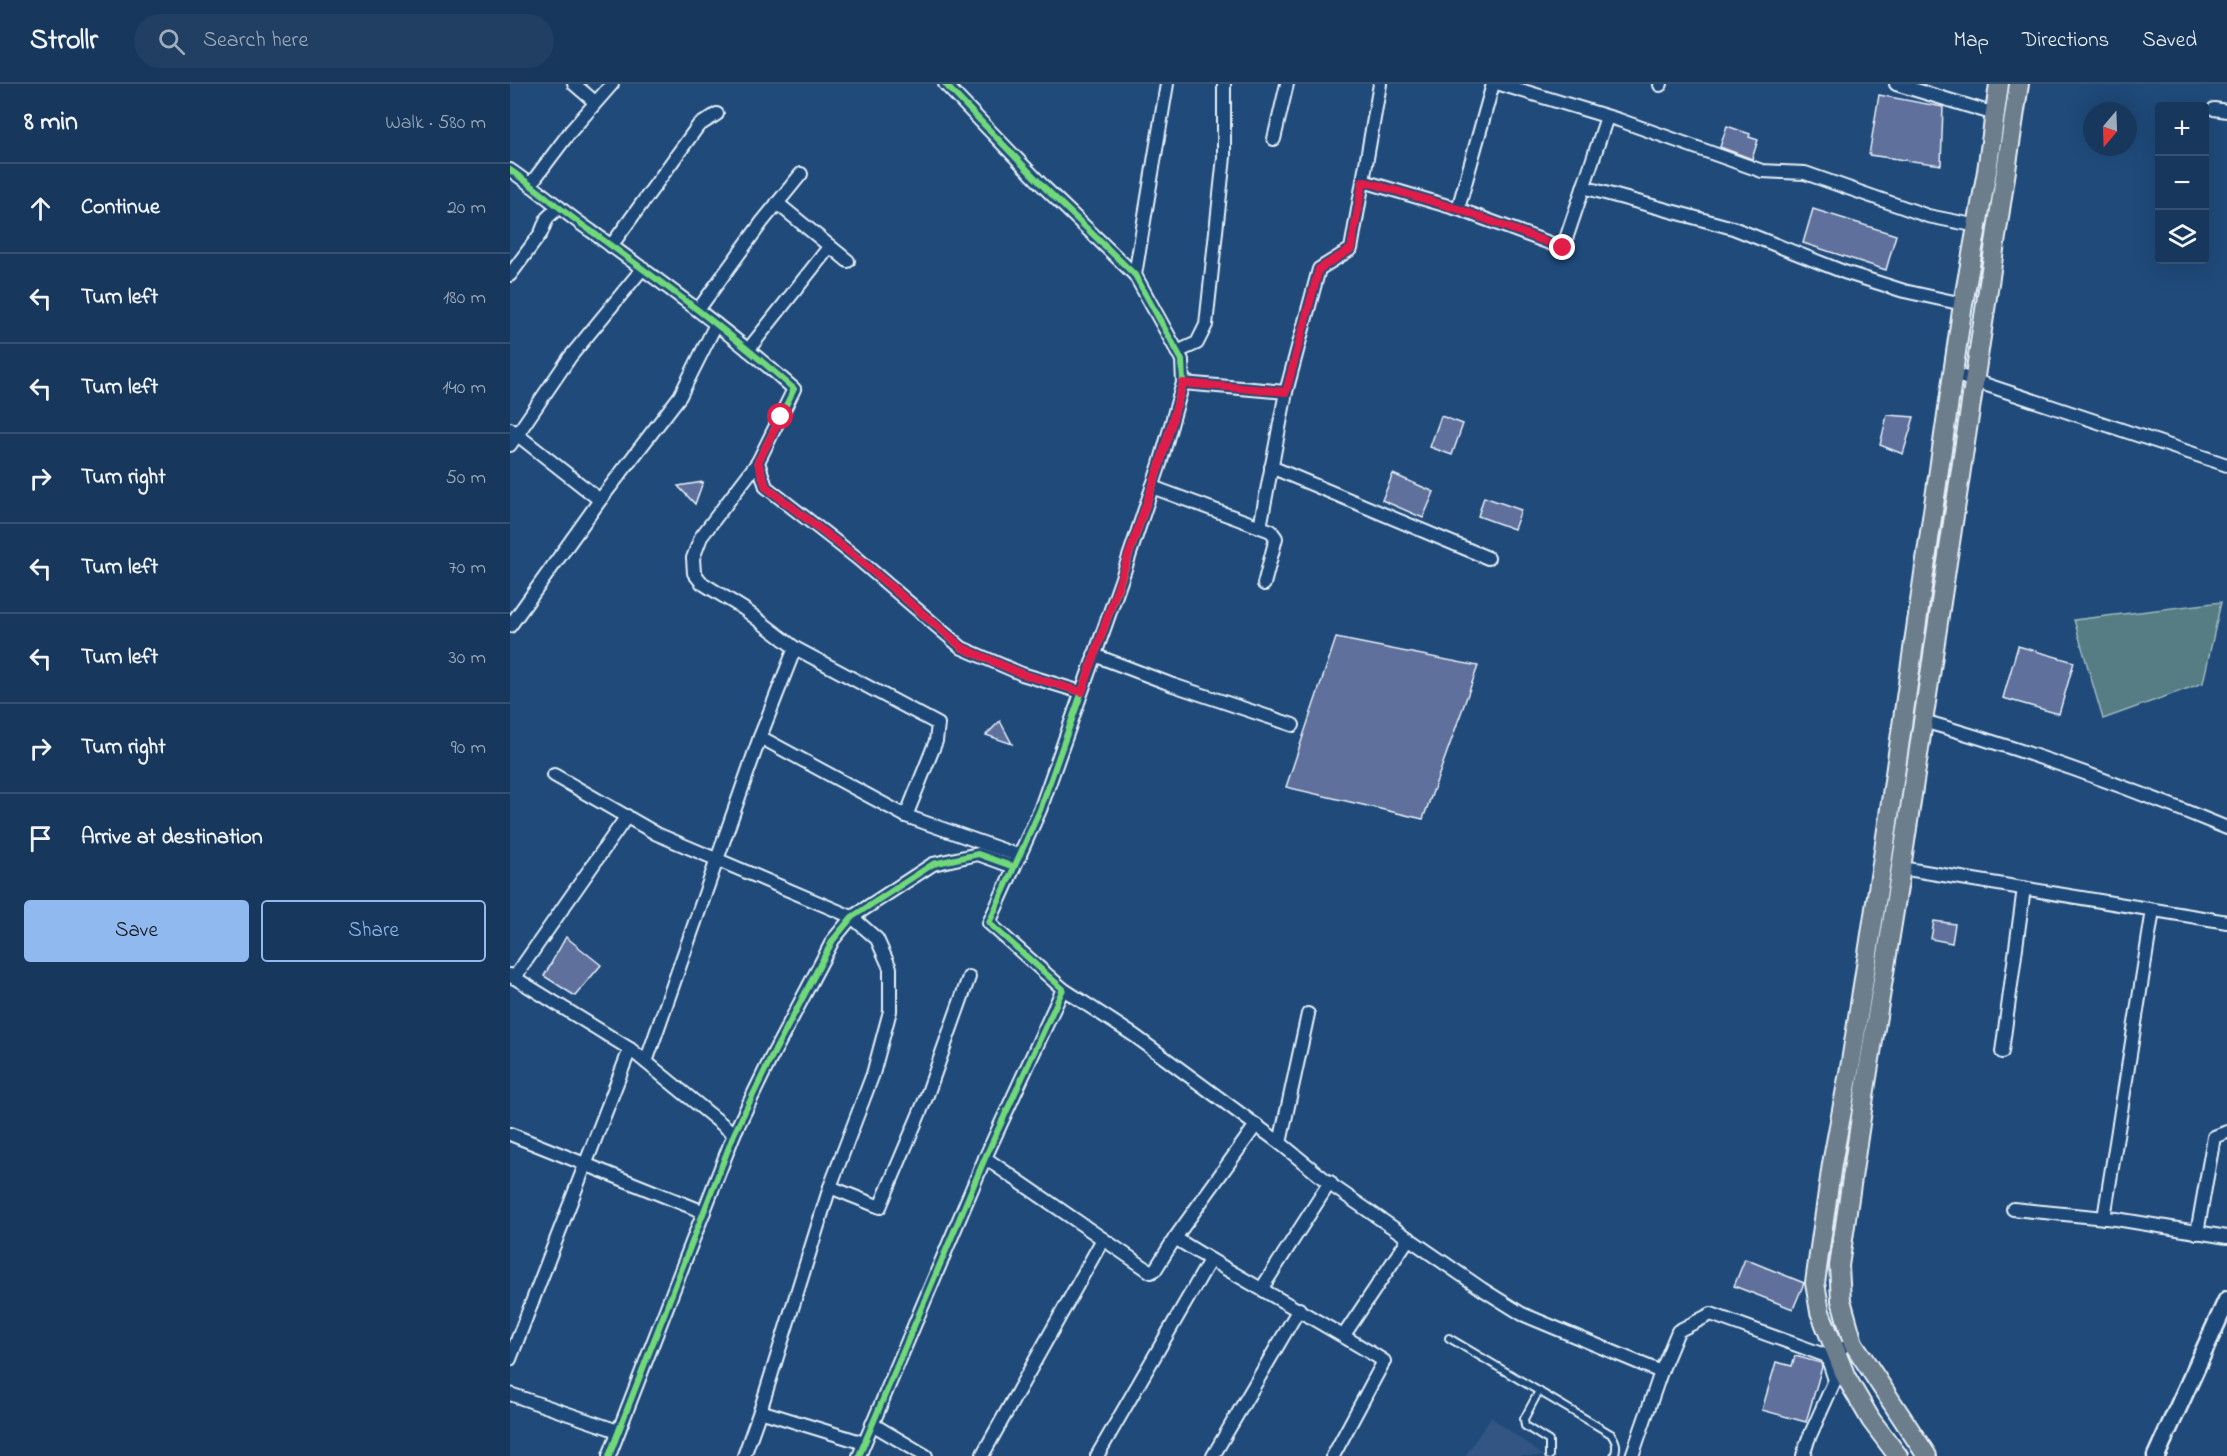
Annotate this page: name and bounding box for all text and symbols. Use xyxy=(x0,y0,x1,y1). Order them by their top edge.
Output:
search box xyxy=(134,14,554,68)
text: Strollr xyxy=(30,21,98,62)
icon: search xyxy=(155,25,188,58)
text: Search here xyxy=(203,25,308,57)
text: Map xyxy=(1953,26,1989,56)
text: Directions xyxy=(2022,26,2109,56)
text: Saved xyxy=(2142,26,2197,56)
north arrow xyxy=(2083,102,2137,156)
map controls xyxy=(2155,102,2209,264)
button: + xyxy=(2155,102,2209,156)
text: 8 min xyxy=(24,104,78,142)
text: Walk · 580 m xyxy=(385,109,486,138)
button: − xyxy=(2155,156,2209,210)
icon: ahead xyxy=(24,192,57,225)
text: Continue xyxy=(81,192,160,224)
text: 20 m xyxy=(447,194,486,223)
button: layers xyxy=(2155,210,2209,264)
route end xyxy=(1549,234,1575,260)
icon: left xyxy=(24,282,57,315)
text: Turn left xyxy=(81,282,158,314)
text: 180 m xyxy=(443,284,486,313)
icon: left xyxy=(24,372,57,405)
text: Turn left xyxy=(81,372,158,404)
text: 140 m xyxy=(442,374,486,403)
route start xyxy=(767,403,793,429)
icon: right xyxy=(24,462,57,495)
text: Turn right xyxy=(81,462,166,494)
text: 50 m xyxy=(445,464,486,493)
icon: left xyxy=(24,552,57,585)
text: Turn left xyxy=(81,552,158,584)
text: 70 m xyxy=(449,554,486,583)
icon: left xyxy=(24,642,57,675)
text: Turn left xyxy=(81,642,158,674)
text: 30 m xyxy=(449,644,486,673)
icon: right xyxy=(24,732,57,765)
text: Turn right xyxy=(81,732,166,764)
text: 90 m xyxy=(451,734,486,763)
icon: arrive xyxy=(24,822,57,855)
text: Arrive at destination xyxy=(81,822,263,854)
button: Save xyxy=(24,900,249,962)
button: Share xyxy=(261,900,486,962)

